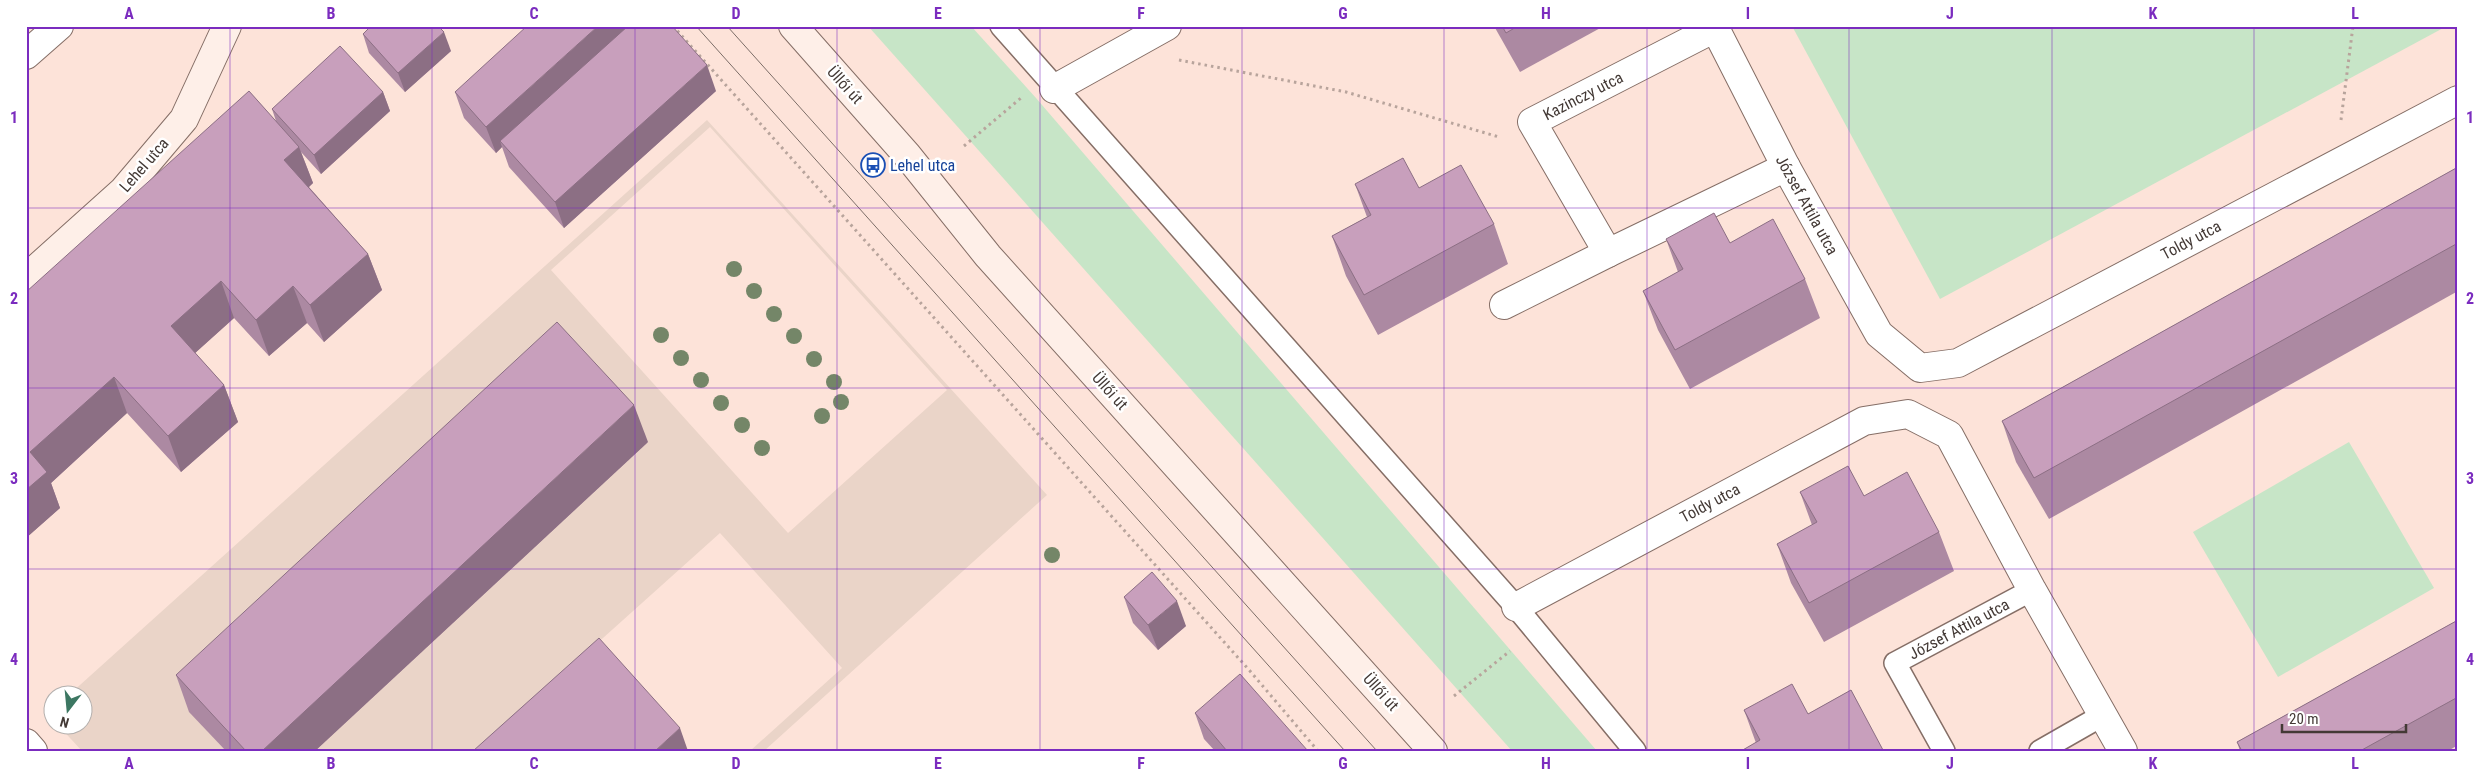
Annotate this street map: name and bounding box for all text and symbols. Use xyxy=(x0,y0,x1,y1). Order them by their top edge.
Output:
text: A xyxy=(124,4,134,23)
text: B xyxy=(327,4,336,23)
text: C xyxy=(529,4,539,23)
text: D xyxy=(731,4,741,23)
text: E xyxy=(934,4,942,23)
text: F xyxy=(1137,4,1145,23)
text: G xyxy=(1338,4,1348,23)
text: H xyxy=(1541,4,1551,23)
text: I xyxy=(1746,4,1750,23)
text: J xyxy=(1946,4,1954,23)
text: K xyxy=(2149,4,2158,23)
text: L xyxy=(2351,4,2359,23)
street label: Üllői út xyxy=(823,62,867,108)
street label: Kazinczy utca xyxy=(1540,68,1626,124)
text: 1 xyxy=(10,108,18,127)
text: 1 xyxy=(2466,108,2474,127)
street label: Lehel utca xyxy=(115,134,173,196)
bus stop icon: Lehel utca xyxy=(860,152,886,178)
street label: József Attila utca xyxy=(1772,152,1842,258)
place label: Lehel utca xyxy=(890,156,955,175)
street label: Toldy utca xyxy=(2158,216,2224,264)
text: 2 xyxy=(10,289,18,308)
text: 2 xyxy=(2466,289,2474,308)
street label: Üllői út xyxy=(1088,368,1132,414)
text: 3 xyxy=(10,469,18,488)
text: 3 xyxy=(2466,469,2474,488)
street label: Toldy utca xyxy=(1677,479,1743,527)
street label: József Attila utca xyxy=(1906,595,2012,663)
text: 4 xyxy=(10,650,18,669)
text: 4 xyxy=(2466,650,2474,669)
street label: Üllői út xyxy=(1359,669,1403,715)
north arrow xyxy=(42,684,92,734)
scale bar xyxy=(2282,702,2405,734)
text: 20 m xyxy=(2289,710,2319,728)
text: N xyxy=(58,714,71,731)
text: A xyxy=(124,754,134,773)
text: B xyxy=(327,754,336,773)
text: C xyxy=(529,754,539,773)
text: D xyxy=(731,754,741,773)
text: E xyxy=(934,754,942,773)
text: F xyxy=(1137,754,1145,773)
text: G xyxy=(1338,754,1348,773)
text: H xyxy=(1541,754,1551,773)
text: I xyxy=(1746,754,1750,773)
text: J xyxy=(1946,754,1954,773)
text: K xyxy=(2149,754,2158,773)
text: L xyxy=(2351,754,2359,773)

